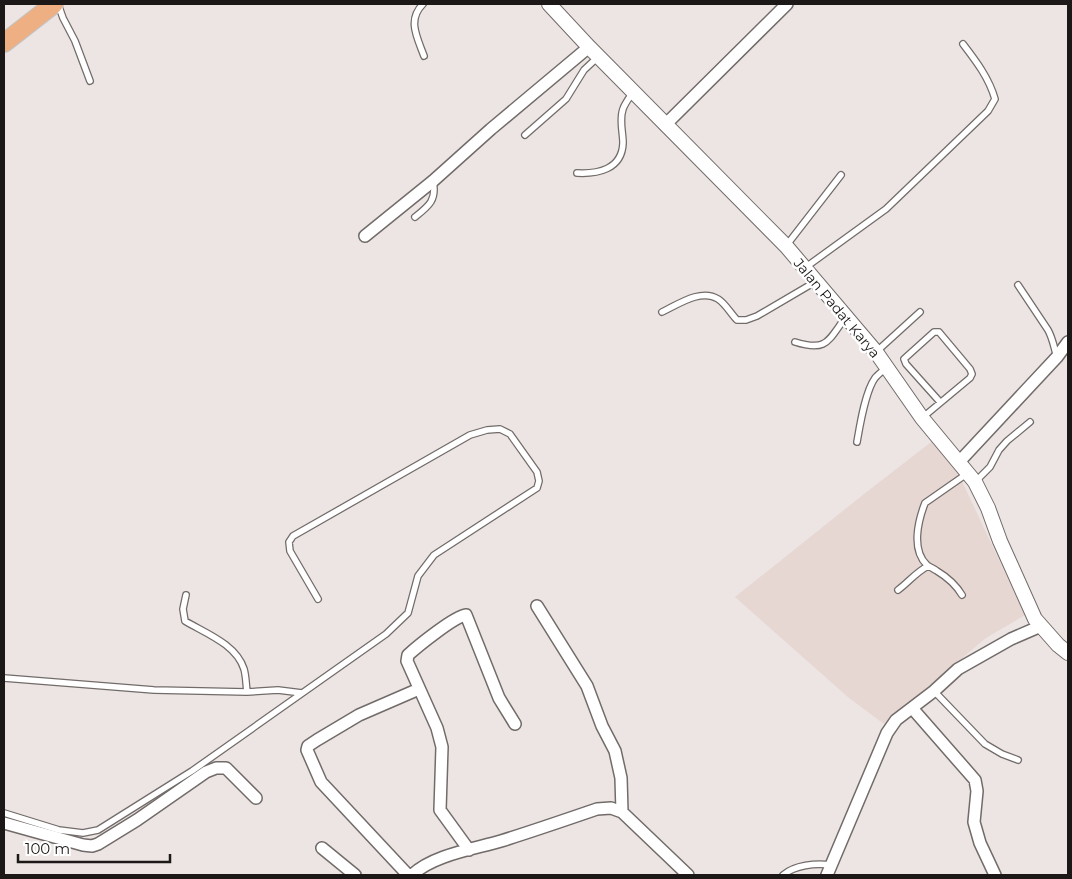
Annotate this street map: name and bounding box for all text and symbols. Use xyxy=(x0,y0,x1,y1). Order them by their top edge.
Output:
street label: Jalan Padat Karya xyxy=(789,254,884,362)
scale bar xyxy=(18,832,170,864)
text: 100 m xyxy=(25,839,70,858)

